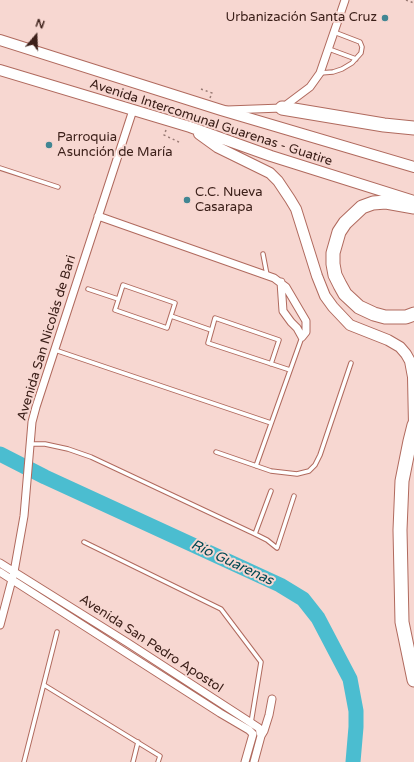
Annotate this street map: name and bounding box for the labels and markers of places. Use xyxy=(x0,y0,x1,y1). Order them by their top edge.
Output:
place label: Urbanización Santa Cruz xyxy=(226,10,377,26)
marker: Urbanización Santa Cruz xyxy=(380,13,390,23)
place label: Parroquia Asunción de María xyxy=(57,130,172,161)
marker: Parroquia Asunción de María xyxy=(44,140,54,150)
place label: C.C. Nueva Casarapa xyxy=(195,185,262,216)
marker: C.C. Nueva Casarapa xyxy=(182,195,192,205)

